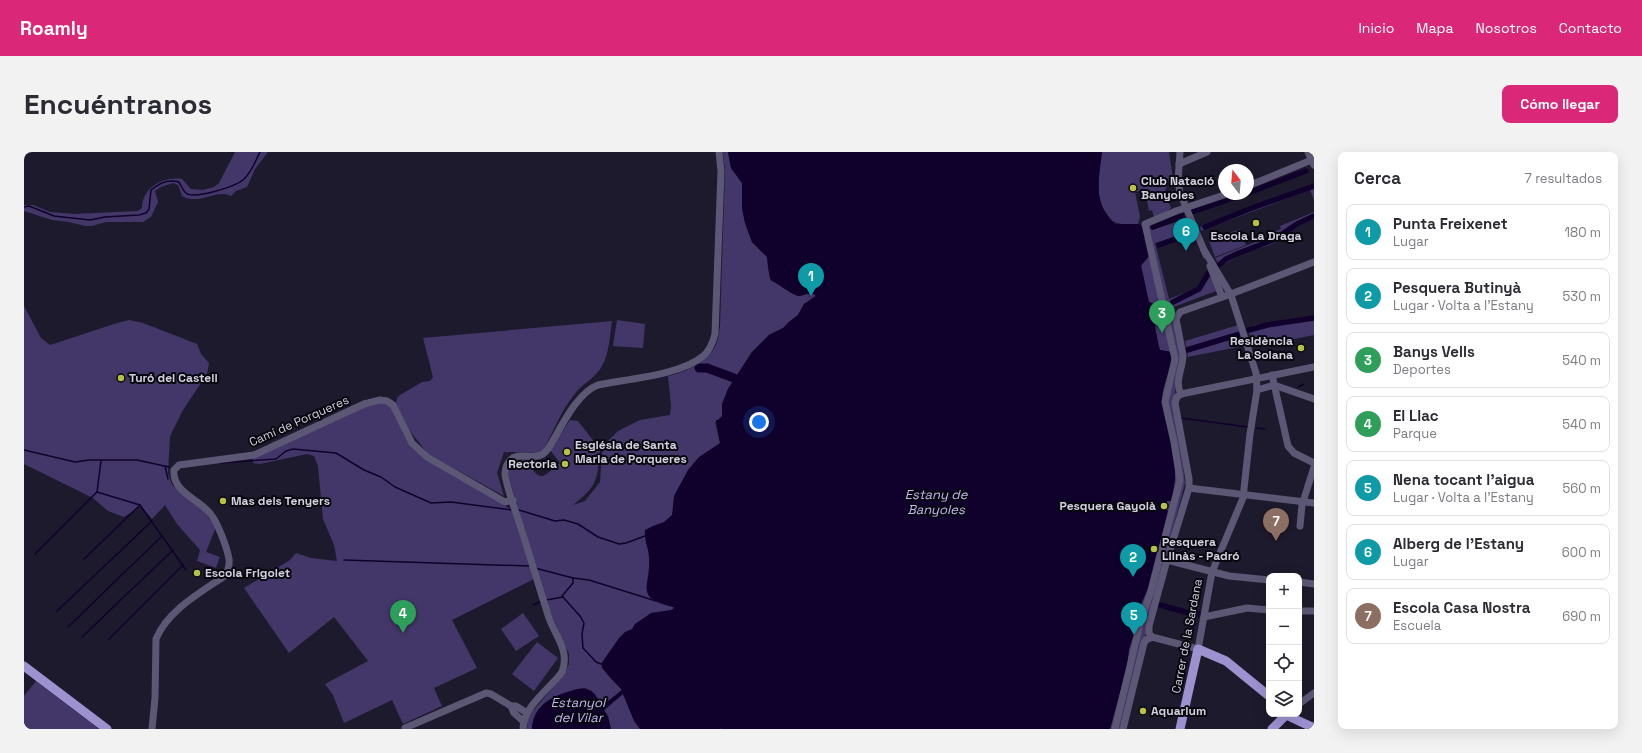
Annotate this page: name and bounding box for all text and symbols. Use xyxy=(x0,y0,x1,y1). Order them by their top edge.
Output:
text: Roamly xyxy=(20,16,88,41)
text: Inicio xyxy=(1358,19,1394,37)
text: Mapa xyxy=(1416,19,1454,37)
text: Nosotros xyxy=(1476,19,1537,37)
text: Contacto xyxy=(1559,19,1622,37)
button: Cómo llegar xyxy=(1502,85,1618,123)
text: Encuéntranos xyxy=(24,86,212,122)
north arrow xyxy=(1218,164,1254,200)
text: Cerca xyxy=(1354,167,1401,189)
text: 7 resultados xyxy=(1524,170,1602,187)
place label: Club Natació Banyoles xyxy=(1141,173,1214,203)
marker: Club Natació Banyoles xyxy=(1128,183,1138,193)
text: Punta Freixenet xyxy=(1393,214,1508,233)
pin: 6 xyxy=(1173,218,1199,251)
marker: Escola La Draga xyxy=(1251,218,1261,228)
text: 1 xyxy=(1365,224,1371,241)
text: 180 m xyxy=(1565,224,1601,241)
place label: Escola La Draga xyxy=(1211,228,1302,244)
text: Lugar xyxy=(1393,233,1429,250)
pin: 1 xyxy=(798,263,824,296)
text: Pesquera Butinyà xyxy=(1393,278,1521,297)
text: 2 xyxy=(1364,288,1372,305)
text: 530 m xyxy=(1563,288,1601,305)
text: Lugar · Volta a l'Estany xyxy=(1393,297,1534,314)
pin: 3 xyxy=(1149,300,1175,333)
place label: Residència La Solana xyxy=(1230,333,1293,363)
text: Banys Vells xyxy=(1393,342,1475,361)
marker: Residència La Solana xyxy=(1296,343,1306,353)
text: 3 xyxy=(1364,352,1372,369)
text: 540 m xyxy=(1562,352,1601,369)
text: Deportes xyxy=(1393,361,1451,378)
place label: Turó del Castell xyxy=(129,370,218,386)
marker: Turó del Castell xyxy=(116,373,126,383)
street label: Camí de Porqueres xyxy=(247,392,351,450)
text: El Llac xyxy=(1393,406,1439,425)
your location xyxy=(749,412,769,432)
text: 4 xyxy=(1364,416,1372,433)
text: 540 m xyxy=(1562,416,1601,433)
text: Parque xyxy=(1393,425,1437,442)
place label: Església de Santa Maria de Porqueres xyxy=(575,437,687,467)
marker: Església de Santa Maria de Porqueres xyxy=(562,447,572,457)
place label: Rectoria xyxy=(508,456,557,472)
marker: Rectoria xyxy=(560,459,570,469)
text: Nena tocant l'aigua xyxy=(1393,470,1535,489)
text: 5 xyxy=(1364,480,1372,497)
text: 560 m xyxy=(1562,480,1601,497)
water label: Estany de Banyoles xyxy=(905,486,969,518)
text: Lugar · Volta a l'Estany xyxy=(1393,489,1534,506)
place label: Mas dels Tenyers xyxy=(231,493,330,509)
marker: Mas dels Tenyers xyxy=(218,496,228,506)
place label: Pesquera Gayolà xyxy=(1060,498,1156,514)
marker: Pesquera Gayolà xyxy=(1159,501,1169,511)
pin: 7 xyxy=(1263,508,1289,541)
place label: Pesquera Llinàs - Padró xyxy=(1162,534,1240,564)
text: Alberg de l'Estany xyxy=(1393,534,1524,553)
pin: 2 xyxy=(1120,544,1146,577)
marker: Pesquera Llinàs - Padró xyxy=(1149,544,1159,554)
text: 6 xyxy=(1364,544,1372,561)
text: 600 m xyxy=(1562,544,1601,561)
text: Lugar xyxy=(1393,553,1429,570)
place label: Escola Frigolet xyxy=(205,565,290,581)
marker: Escola Frigolet xyxy=(192,568,202,578)
map controls xyxy=(1266,573,1302,717)
button: + xyxy=(1266,573,1302,609)
street label: Carrer de la Sardana xyxy=(1168,577,1206,695)
text: Escola Casa Nostra xyxy=(1393,598,1530,617)
pin: 4 xyxy=(390,600,416,633)
pin: 5 xyxy=(1121,602,1147,635)
text: 7 xyxy=(1364,608,1372,625)
text: 690 m xyxy=(1562,608,1601,625)
button: − xyxy=(1266,609,1302,645)
text: Escuela xyxy=(1393,617,1441,634)
button: locate xyxy=(1266,645,1302,681)
button: layers xyxy=(1266,681,1302,717)
water label: Estanyol del Vilar xyxy=(551,694,607,726)
place label: Aquarium xyxy=(1151,703,1206,719)
marker: Aquarium xyxy=(1138,706,1148,716)

